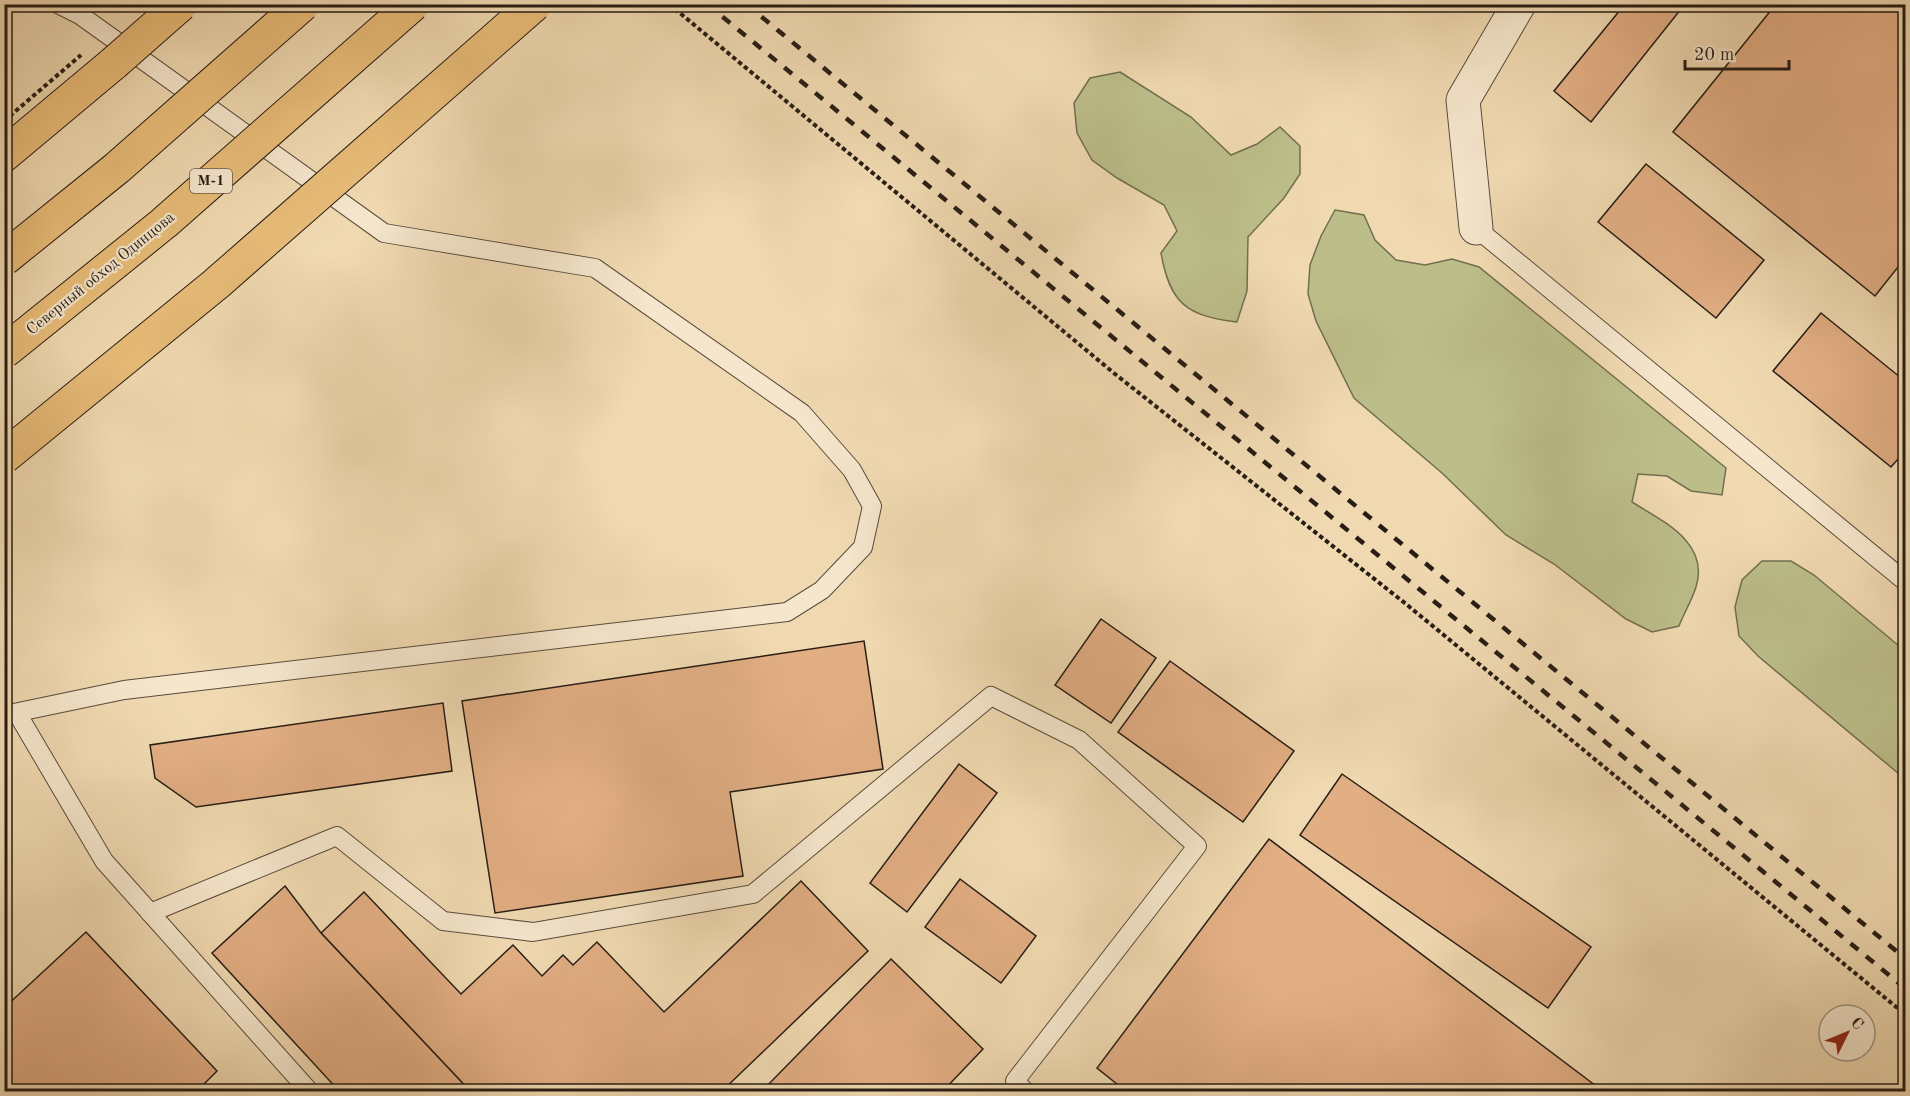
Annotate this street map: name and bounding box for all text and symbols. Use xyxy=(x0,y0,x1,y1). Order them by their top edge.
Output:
scale bar xyxy=(1685,33,1788,71)
text: 20 m xyxy=(1694,46,1734,64)
road number: М-1 xyxy=(190,169,232,193)
street label: Северный обход Одинцова xyxy=(24,209,178,339)
north arrow xyxy=(1817,1003,1877,1063)
text: С xyxy=(1847,1015,1866,1033)

